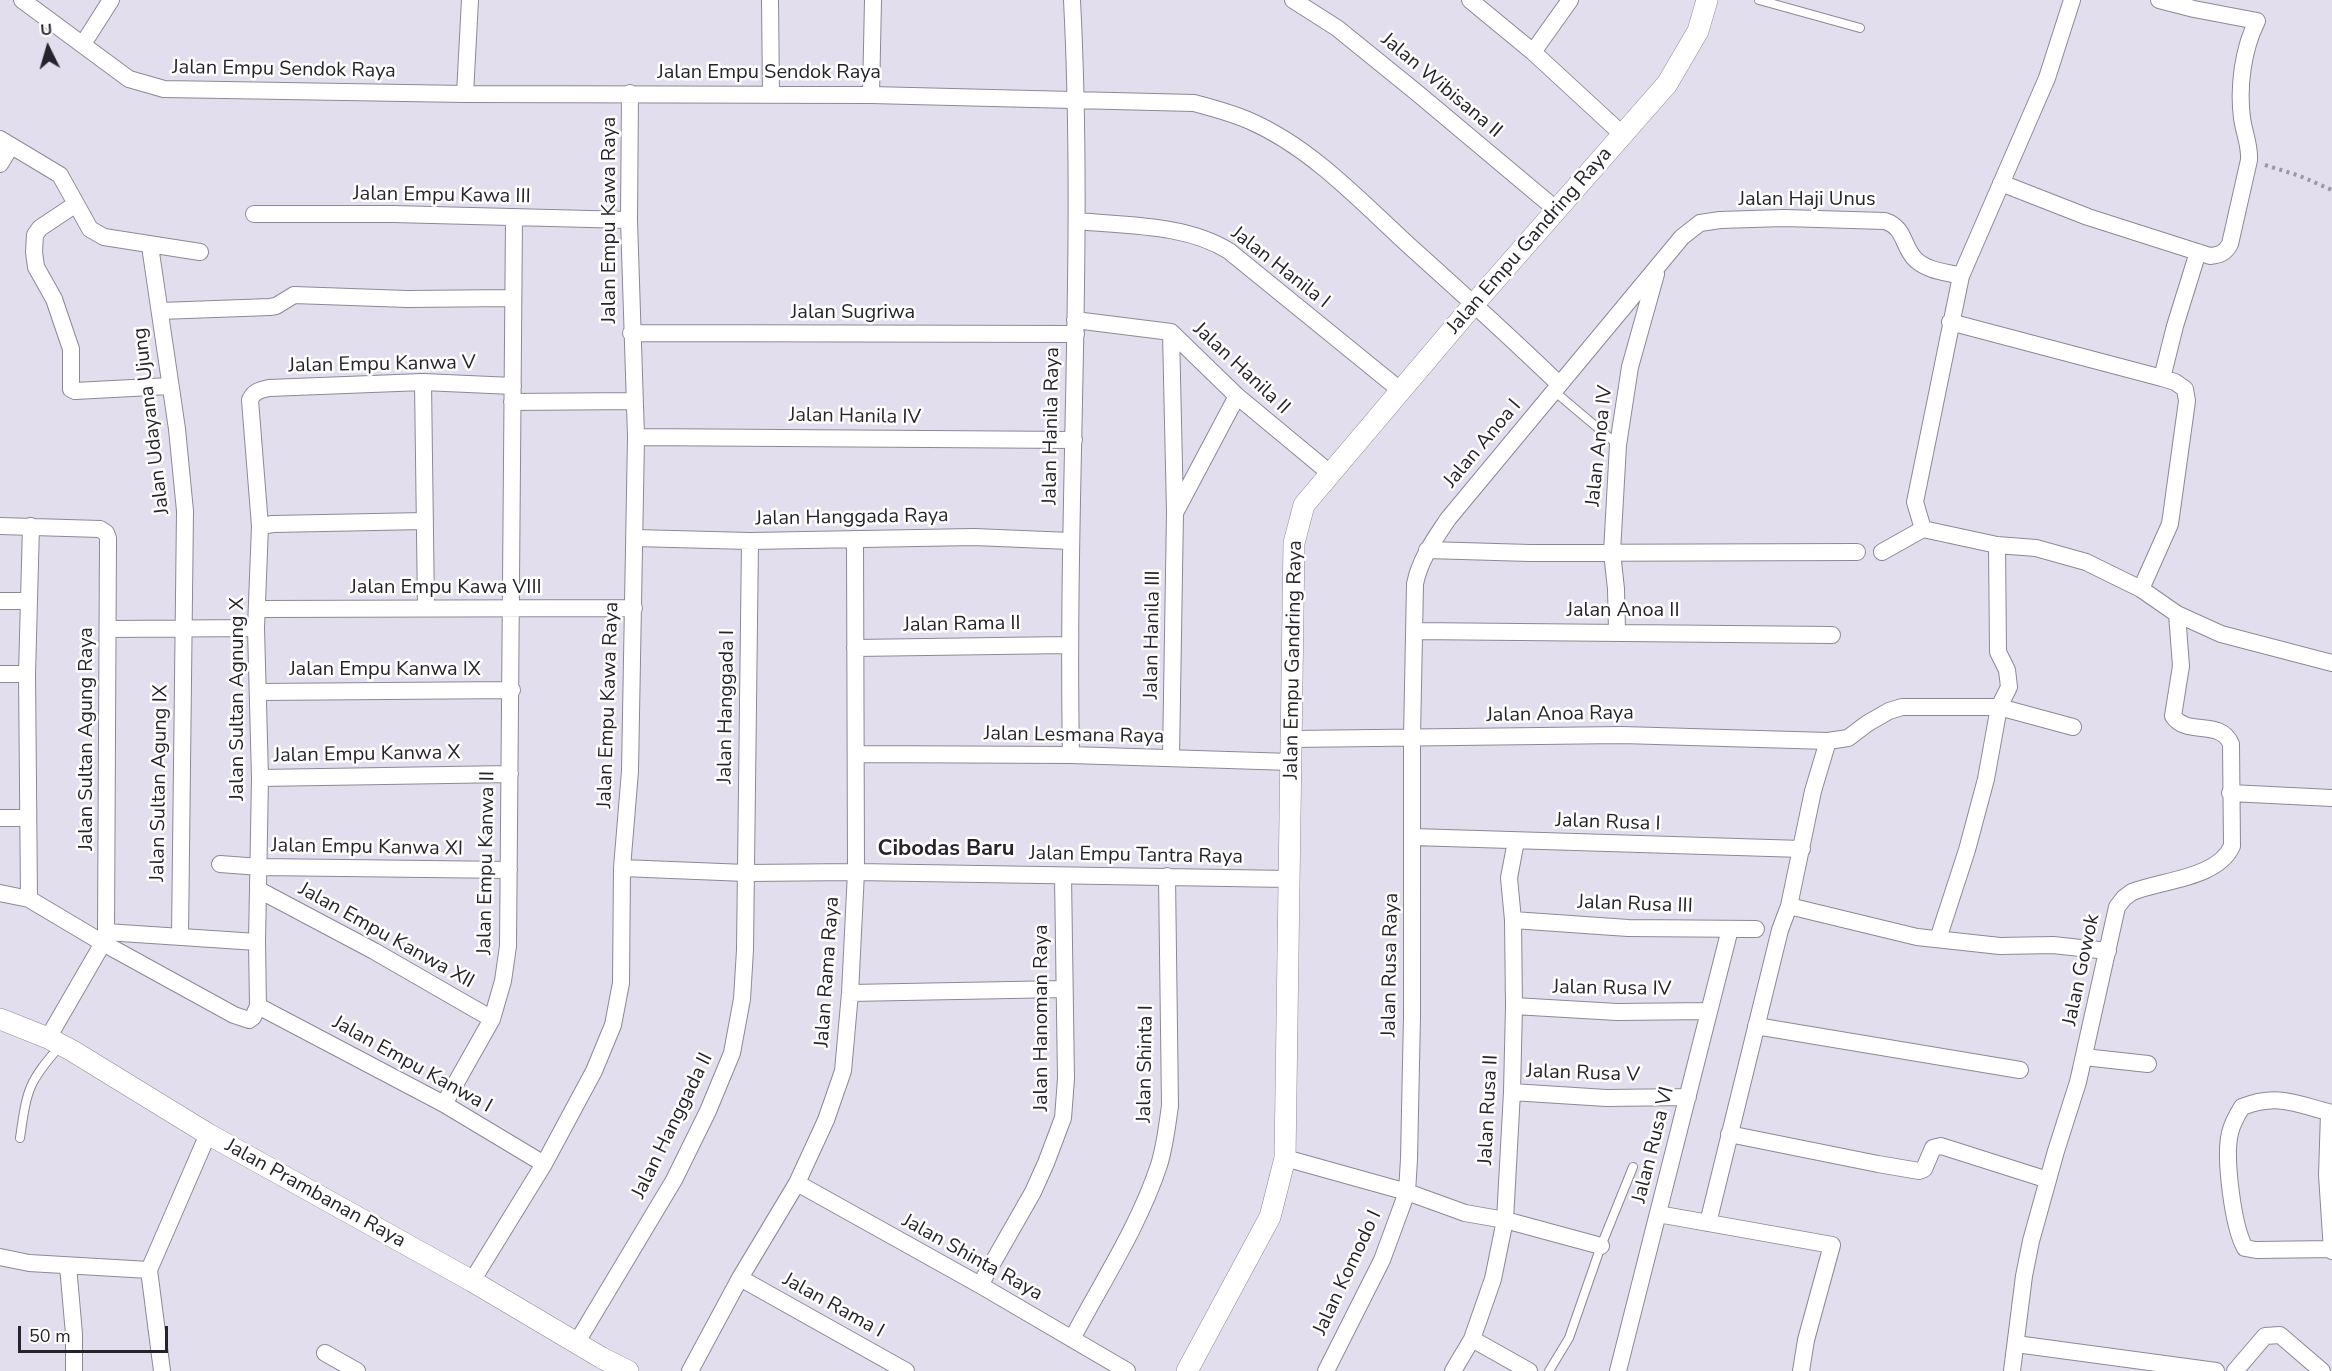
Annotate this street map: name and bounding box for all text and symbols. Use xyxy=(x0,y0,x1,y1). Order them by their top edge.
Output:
north arrow xyxy=(18,18,78,78)
text: U xyxy=(40,19,53,42)
street label: Jalan Wibisana II xyxy=(1376,28,1506,144)
street label: Jalan Empu Sendok Raya xyxy=(172,56,396,84)
street label: Jalan Empu Sendok Raya xyxy=(657,61,881,85)
street label: Jalan Empu Kawa Raya xyxy=(598,117,622,323)
street label: Jalan Empu Gandring Raya xyxy=(1442,143,1618,339)
street label: Jalan Empu Kawa III xyxy=(353,182,531,210)
street label: Jalan Haji Unus xyxy=(1738,188,1876,212)
street label: Jalan Hanila I xyxy=(1226,222,1334,314)
street label: Jalan Sugriwa xyxy=(791,301,915,325)
street label: Jalan Hanila II xyxy=(1188,318,1294,420)
street label: Jalan Udayana Ujung xyxy=(129,326,175,516)
street label: Jalan Hanila Raya xyxy=(1039,347,1065,505)
street label: Jalan Empu Kanwa V xyxy=(288,351,476,379)
street label: Jalan Anoa IV xyxy=(1582,384,1618,508)
street label: Jalan Anoa I xyxy=(1439,395,1527,493)
street label: Jalan Hanila IV xyxy=(789,404,921,430)
street label: Jalan Hanggada Raya xyxy=(755,504,949,532)
street label: Jalan Empu Gandring Raya xyxy=(1280,540,1308,780)
street label: Jalan Hanila III xyxy=(1140,570,1166,700)
street label: Jalan Empu Kawa VIII xyxy=(350,576,542,600)
street label: Jalan Sultan Agnung X xyxy=(226,597,250,801)
street label: Jalan Anoa II xyxy=(1566,599,1680,623)
street label: Jalan Empu Kawa Raya xyxy=(593,601,625,809)
street label: Jalan Rama II xyxy=(903,612,1021,638)
street label: Jalan Sultan Agung Raya xyxy=(75,627,99,851)
street label: Jalan Hanggada I xyxy=(714,630,740,784)
street label: Jalan Empu Kanwa IX xyxy=(289,658,481,682)
street label: Jalan Sultan Agung IX xyxy=(146,684,174,882)
street label: Jalan Anoa Raya xyxy=(1486,702,1634,728)
street label: Jalan Lesmana Raya xyxy=(984,722,1164,750)
street label: Jalan Empu Kanwa X xyxy=(273,741,461,769)
street label: Jalan Empu Kanwa II xyxy=(473,771,501,955)
street label: Jalan Rusa I xyxy=(1555,809,1661,837)
street label: Jalan Empu Kanwa XI xyxy=(271,834,463,862)
district label: Cibodas Baru xyxy=(878,837,1014,863)
street label: Jalan Empu Tantra Raya xyxy=(1029,842,1243,870)
street label: Jalan Empu Kanwa XII xyxy=(294,878,478,994)
street label: Jalan Rusa III xyxy=(1577,891,1693,919)
street label: Jalan Rusa Raya xyxy=(1378,893,1404,1037)
street label: Jalan Rama Raya xyxy=(811,896,845,1048)
street label: Jalan Gowok xyxy=(2058,912,2106,1028)
street label: Jalan Hanoman Raya xyxy=(1030,924,1054,1112)
street label: Jalan Rusa IV xyxy=(1552,976,1672,1002)
street label: Jalan Shinta I xyxy=(1133,1005,1159,1123)
street label: Jalan Empu Kanwa I xyxy=(328,1011,496,1119)
street label: Jalan Hanggada II xyxy=(627,1049,719,1203)
street label: Jalan Rusa II xyxy=(1474,1054,1504,1166)
street label: Jalan Rusa V xyxy=(1526,1060,1640,1088)
street label: Jalan Rusa VI xyxy=(1628,1084,1680,1206)
street label: Jalan Prambanan Raya xyxy=(221,1134,409,1254)
street label: Jalan Komodo I xyxy=(1309,1207,1387,1339)
street label: Jalan Shinta Raya xyxy=(898,1209,1046,1307)
street label: Jalan Rama I xyxy=(778,1268,888,1344)
scale bar xyxy=(21,1314,171,1352)
text: 50 m xyxy=(29,1324,71,1348)

